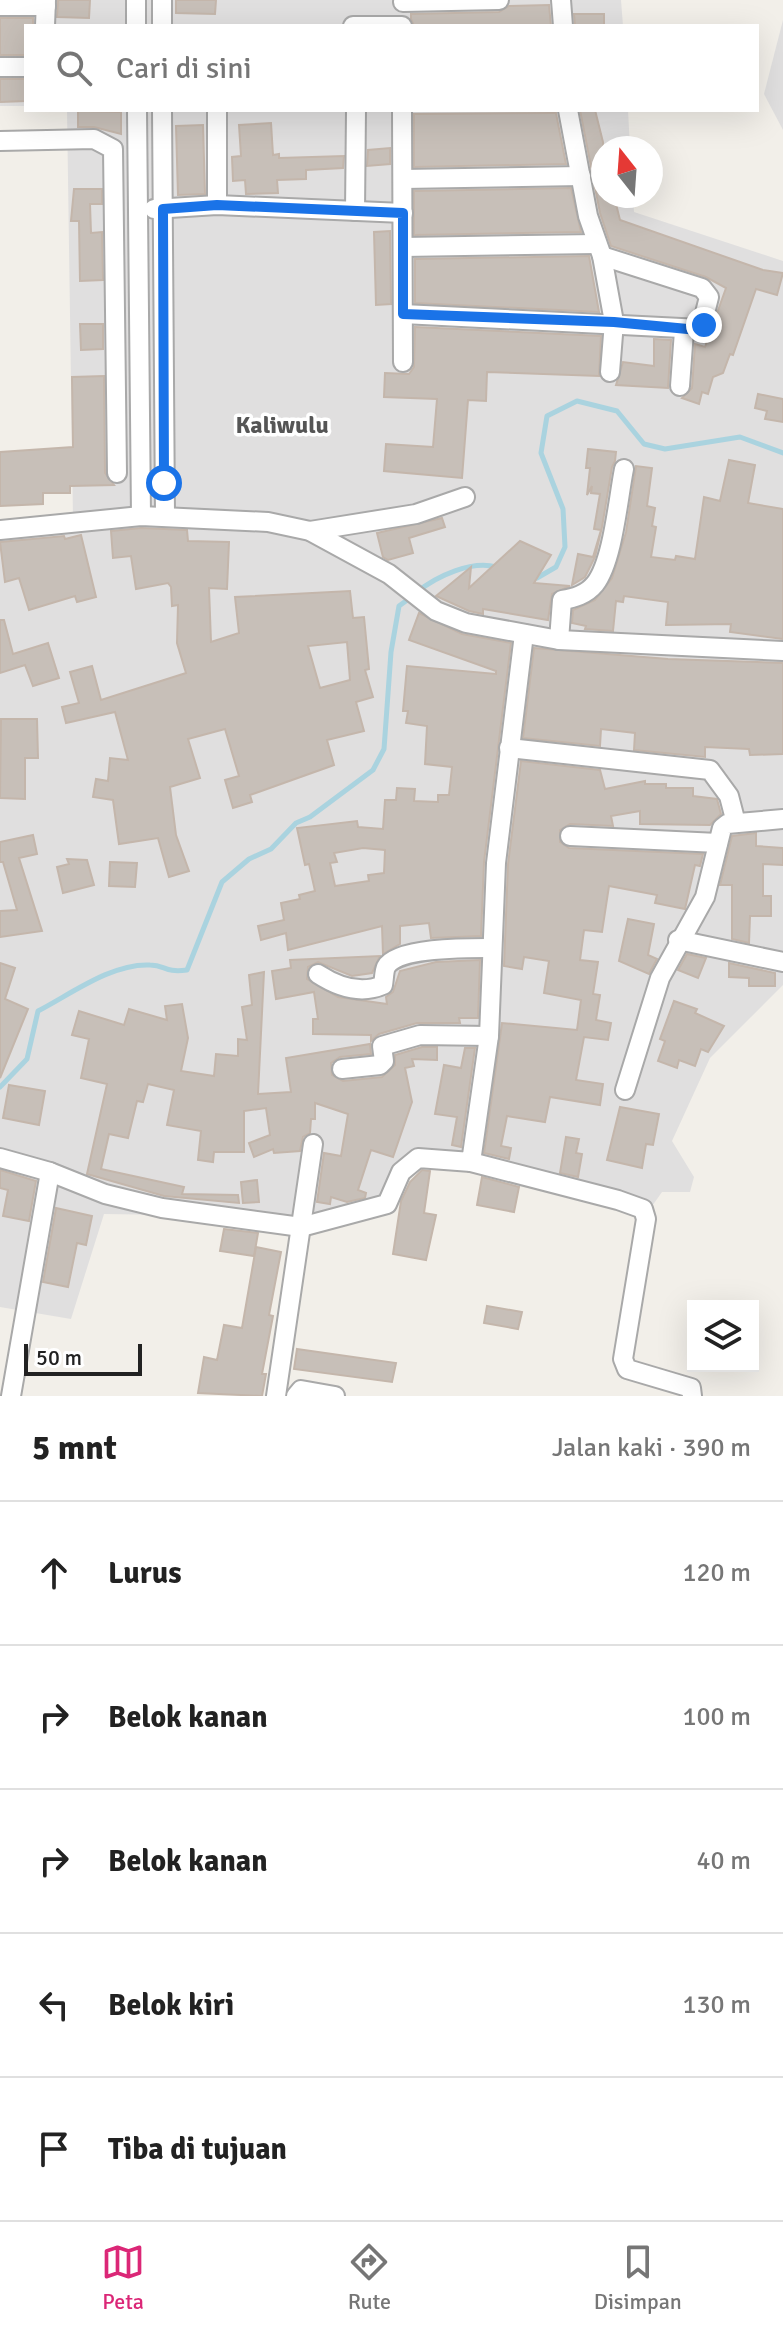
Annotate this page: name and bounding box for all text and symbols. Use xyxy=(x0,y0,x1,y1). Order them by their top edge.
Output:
search box xyxy=(24,24,759,112)
icon: search xyxy=(52,46,96,90)
text: Cari di sini xyxy=(116,50,252,87)
north arrow xyxy=(591,136,663,208)
route end xyxy=(686,307,722,343)
district label: Kaliwulu xyxy=(235,410,329,440)
route start xyxy=(146,465,182,501)
map controls xyxy=(687,1300,759,1372)
button: layers xyxy=(687,1300,759,1372)
scale bar xyxy=(24,1340,142,1376)
text: 50 m xyxy=(36,1344,82,1371)
text: 5 mnt xyxy=(32,1427,117,1469)
text: Jalan kaki · 390 m xyxy=(552,1432,751,1464)
icon: ahead xyxy=(32,1551,76,1595)
text: Lurus xyxy=(108,1555,182,1592)
text: 120 m xyxy=(682,1557,751,1589)
icon: right xyxy=(32,1695,76,1739)
text: Belok kanan xyxy=(108,1699,268,1736)
text: 100 m xyxy=(682,1701,751,1733)
icon: right xyxy=(32,1839,76,1883)
text: Belok kanan xyxy=(108,1843,268,1880)
text: 40 m xyxy=(696,1845,751,1877)
icon: left xyxy=(32,1983,76,2027)
text: Belok kiri xyxy=(108,1987,234,2024)
text: 130 m xyxy=(682,1989,751,2021)
icon: arrive xyxy=(32,2127,76,2171)
text: Tiba di tujuan xyxy=(108,2131,287,2168)
tab: Peta xyxy=(101,2240,145,2315)
tab: Rute xyxy=(347,2240,391,2315)
tab: Disimpan xyxy=(594,2240,682,2315)

